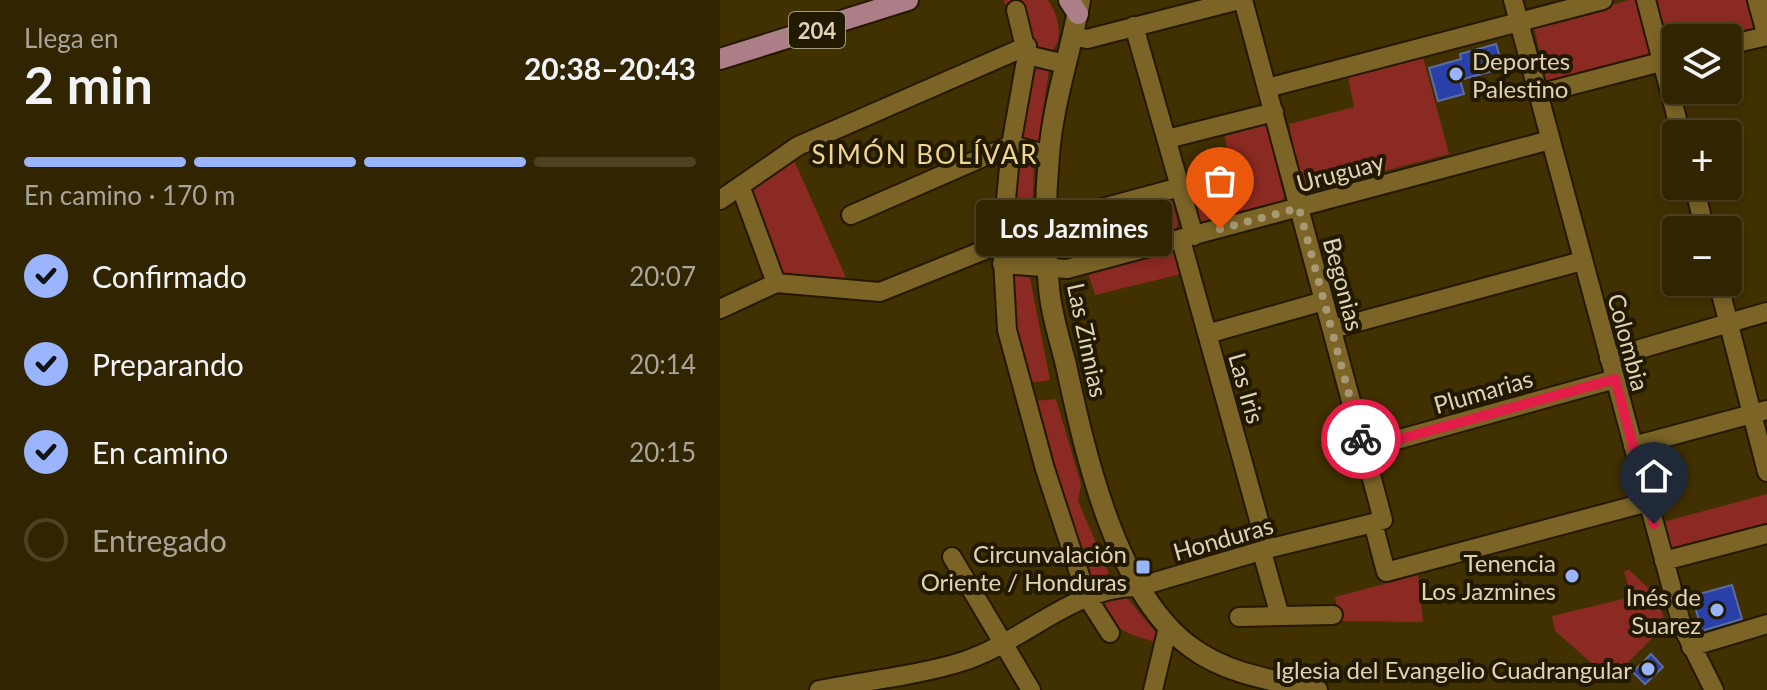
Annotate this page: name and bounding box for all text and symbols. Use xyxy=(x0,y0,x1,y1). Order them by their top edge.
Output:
road number: 204 xyxy=(789,12,845,48)
text: Llega en xyxy=(24,22,119,54)
map controls xyxy=(1662,24,1742,296)
button: layers xyxy=(1662,24,1742,104)
place label: Deportes Palestino xyxy=(1472,46,1570,103)
text: 20:38–20:43 xyxy=(524,50,696,86)
text: 2 min xyxy=(24,53,153,115)
marker: Deportes Palestino xyxy=(1447,65,1465,83)
button: + xyxy=(1662,120,1742,200)
district label: SIMÓN BOLÍVAR xyxy=(811,138,1039,170)
street label: Uruguay xyxy=(1293,146,1387,198)
pin xyxy=(1186,147,1254,229)
icon: bag xyxy=(1198,159,1242,203)
text: En camino · 170 m xyxy=(24,179,235,211)
callout: Los Jazmines xyxy=(976,201,1172,257)
text: Los Jazmines xyxy=(1000,212,1148,244)
button: − xyxy=(1662,216,1742,296)
street label: Begonias xyxy=(1318,234,1370,334)
icon: check xyxy=(24,254,68,298)
text: Confirmado xyxy=(92,258,247,294)
text: 20:07 xyxy=(629,260,696,292)
street label: Las Zinnias xyxy=(1062,280,1114,400)
street label: Colombia xyxy=(1602,290,1656,394)
icon: check xyxy=(24,342,68,386)
text: Preparando xyxy=(92,346,244,382)
text: 20:14 xyxy=(629,348,696,380)
street label: Las Iris xyxy=(1223,349,1271,427)
street label: Plumarias xyxy=(1430,363,1536,419)
courier xyxy=(1321,399,1401,479)
icon: bike xyxy=(1339,417,1383,461)
icon: check xyxy=(24,430,68,474)
text: En camino xyxy=(92,434,228,470)
text: 20:15 xyxy=(629,436,696,468)
pin xyxy=(1620,442,1688,524)
icon: home xyxy=(1632,454,1676,498)
street label: Honduras xyxy=(1170,510,1276,566)
text: Entregado xyxy=(92,522,227,558)
place label: Circunvalación Oriente / Honduras xyxy=(921,539,1127,596)
place label: Tenencia Los Jazmines xyxy=(1421,548,1556,605)
marker: Circunvalación Oriente / Honduras xyxy=(1134,558,1152,576)
marker: Tenencia Los Jazmines xyxy=(1563,567,1581,585)
place label: Inés de Suarez xyxy=(1626,582,1701,639)
marker: Inés de Suarez xyxy=(1708,601,1726,619)
place label: Iglesia del Evangelio Cuadrangular xyxy=(1275,655,1632,684)
marker: Iglesia del Evangelio Cuadrangular xyxy=(1639,660,1657,678)

